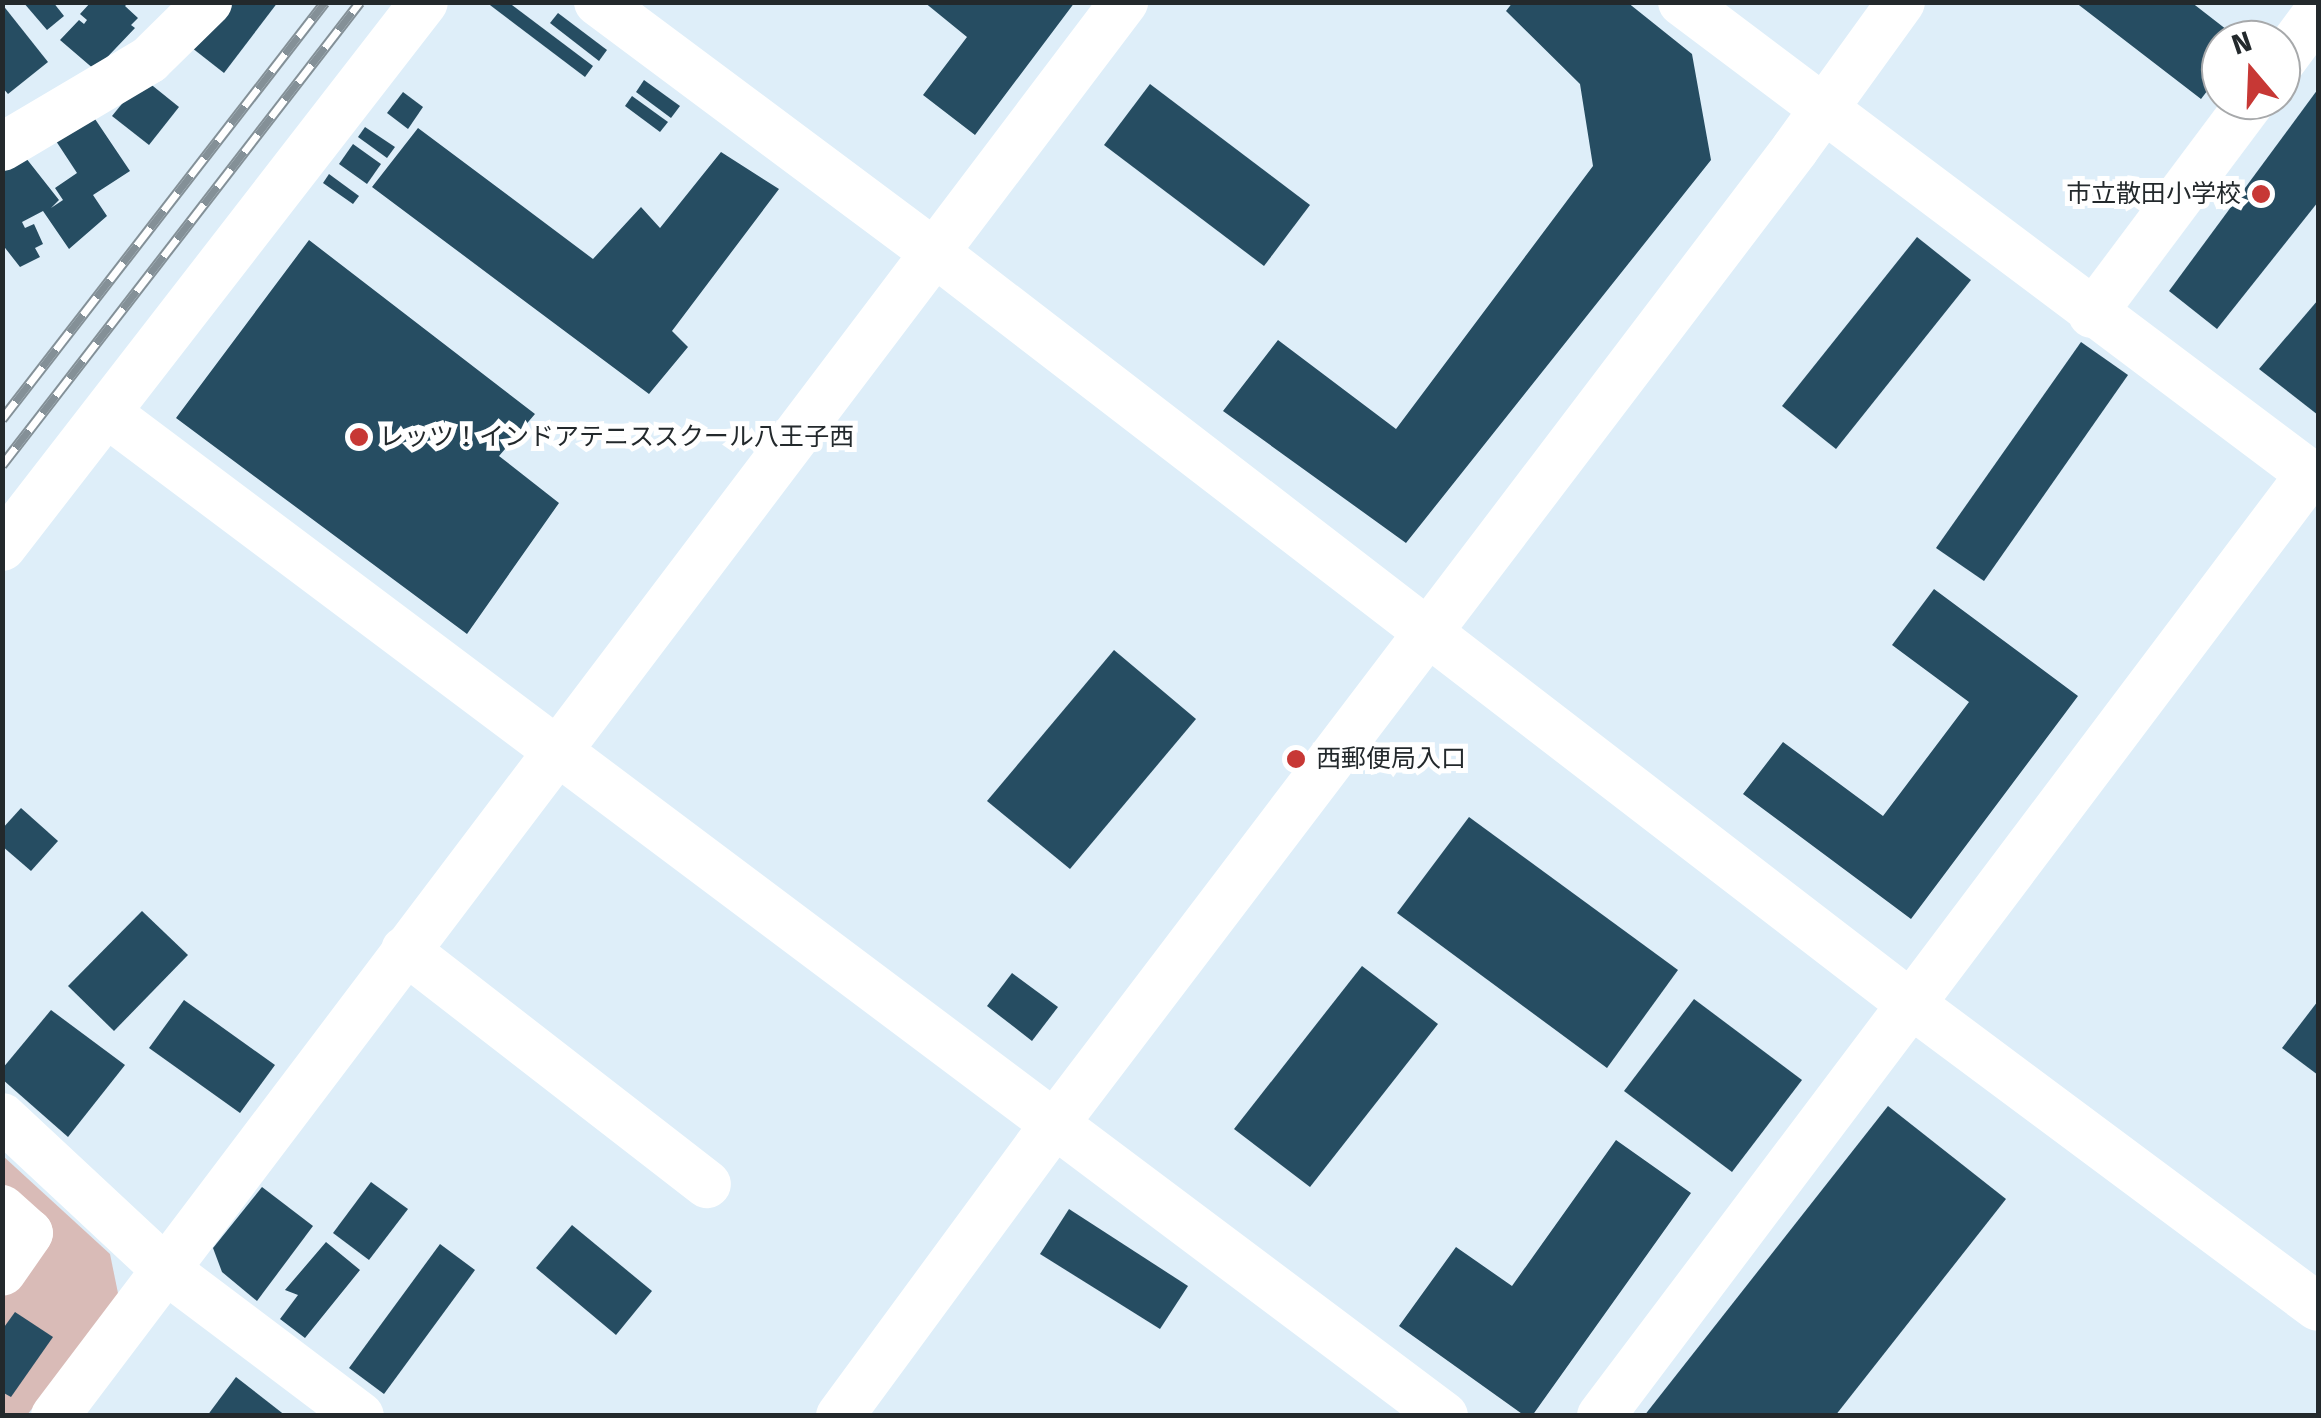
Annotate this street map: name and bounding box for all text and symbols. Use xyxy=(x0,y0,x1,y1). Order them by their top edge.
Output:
north arrow xyxy=(2201,20,2301,120)
text: N xyxy=(2228,24,2256,62)
place label: 市立散田小学校 xyxy=(2066,179,2241,209)
marker: 市立散田小学校 xyxy=(2250,183,2272,205)
place label: レッツ！インドアテニススクール八王子西 xyxy=(379,422,854,452)
marker: レッツ！インドアテニススクール八王子西 xyxy=(348,426,370,448)
place label: 西郵便局入口 xyxy=(1316,744,1466,774)
marker: 西郵便局入口 xyxy=(1285,748,1307,770)

